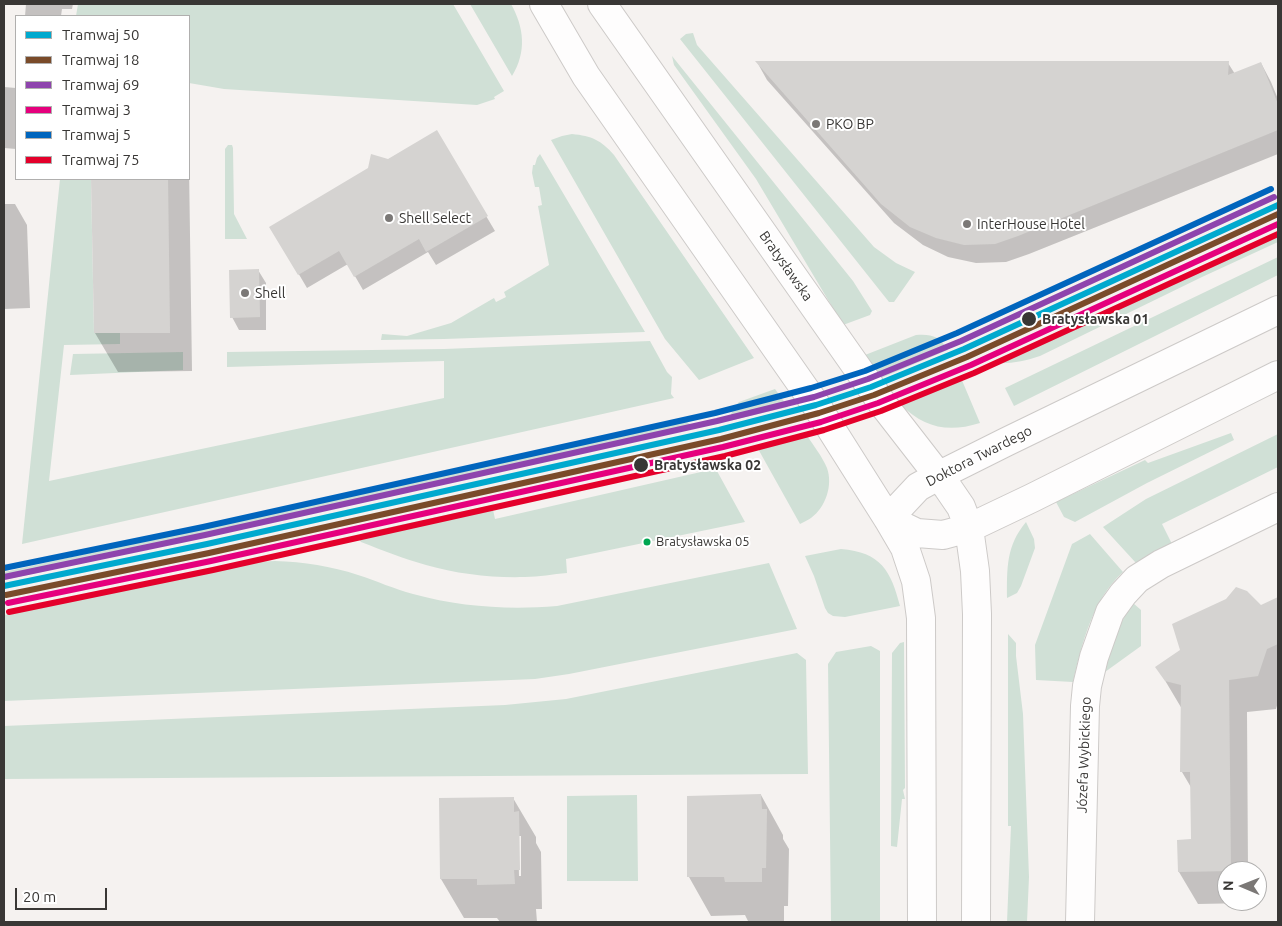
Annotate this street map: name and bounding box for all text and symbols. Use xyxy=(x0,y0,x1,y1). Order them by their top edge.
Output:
legend xyxy=(15,15,190,180)
text: Tramwaj 50 xyxy=(62,26,140,43)
text: Tramwaj 18 xyxy=(62,51,140,68)
text: Tramwaj 69 xyxy=(62,76,140,93)
text: Tramwaj 3 xyxy=(62,101,131,118)
place label: PKO BP xyxy=(826,116,874,132)
marker: PKO BP xyxy=(810,118,822,130)
text: Tramwaj 5 xyxy=(62,126,131,143)
text: Tramwaj 75 xyxy=(62,151,140,168)
place label: Shell Select xyxy=(399,210,471,226)
marker: Shell Select xyxy=(383,212,395,224)
place label: InterHouse Hotel xyxy=(977,216,1085,232)
marker: InterHouse Hotel xyxy=(961,218,973,230)
street label: Bratysławska xyxy=(756,228,816,304)
place label: Shell xyxy=(255,285,285,301)
marker: Shell xyxy=(239,287,251,299)
marker: Bratysławska 01 xyxy=(1020,310,1038,328)
place label: Bratysławska 01 xyxy=(1042,311,1149,327)
street label: Doktora Twardego xyxy=(923,422,1035,490)
marker: Bratysławska 02 xyxy=(632,456,650,474)
place label: Bratysławska 02 xyxy=(654,457,761,473)
place label: Bratysławska 05 xyxy=(656,534,750,550)
marker: Bratysławska 05 xyxy=(642,537,652,547)
street label: Józefa Wybickiego xyxy=(1074,696,1094,814)
north arrow xyxy=(1217,861,1267,911)
scale bar xyxy=(18,878,110,910)
text: N xyxy=(1220,880,1236,891)
text: 20 m xyxy=(23,888,56,905)

